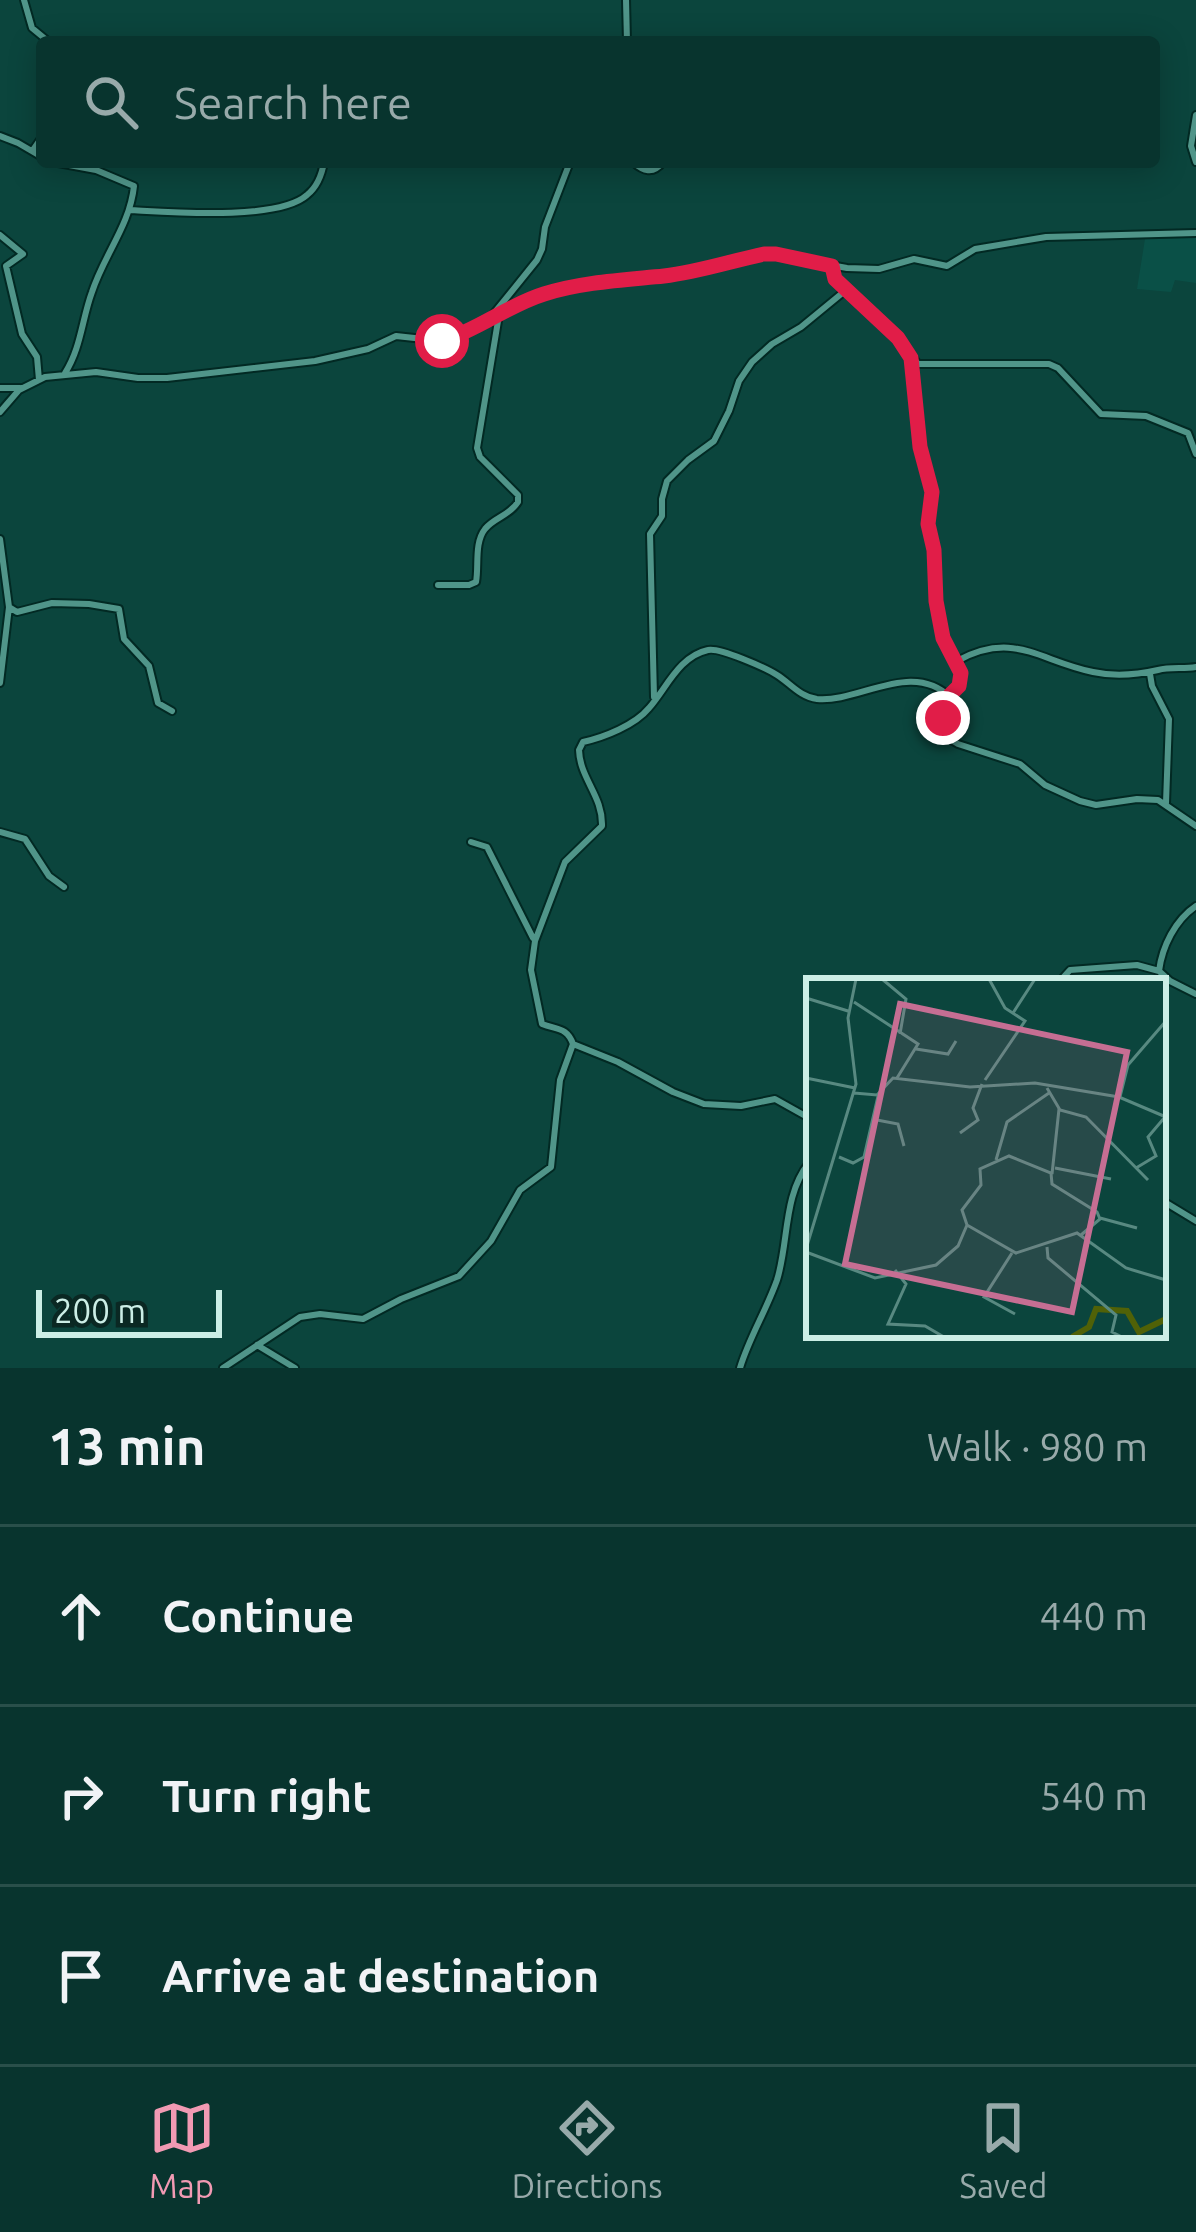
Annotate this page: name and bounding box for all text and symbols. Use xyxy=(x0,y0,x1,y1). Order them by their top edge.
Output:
search box xyxy=(36,36,1160,168)
icon: search xyxy=(78,69,144,135)
text: Search here xyxy=(174,77,412,128)
route start xyxy=(415,314,469,368)
route end xyxy=(916,691,970,745)
inset map xyxy=(806,978,1166,1338)
scale bar xyxy=(36,1284,222,1337)
text: 200 m xyxy=(54,1292,146,1329)
text: 13 min xyxy=(48,1417,206,1475)
text: Walk · 980 m xyxy=(927,1425,1148,1468)
icon: ahead xyxy=(48,1583,114,1649)
text: Continue xyxy=(162,1590,354,1641)
text: 440 m xyxy=(1039,1594,1148,1637)
icon: right xyxy=(48,1763,114,1829)
text: Turn right xyxy=(162,1770,371,1821)
text: 540 m xyxy=(1039,1774,1148,1817)
icon: arrive xyxy=(48,1943,114,2009)
text: Arrive at destination xyxy=(162,1950,599,2001)
tab: Map xyxy=(149,2095,215,2204)
tab: Directions xyxy=(512,2095,662,2204)
tab: Saved xyxy=(960,2095,1047,2204)

